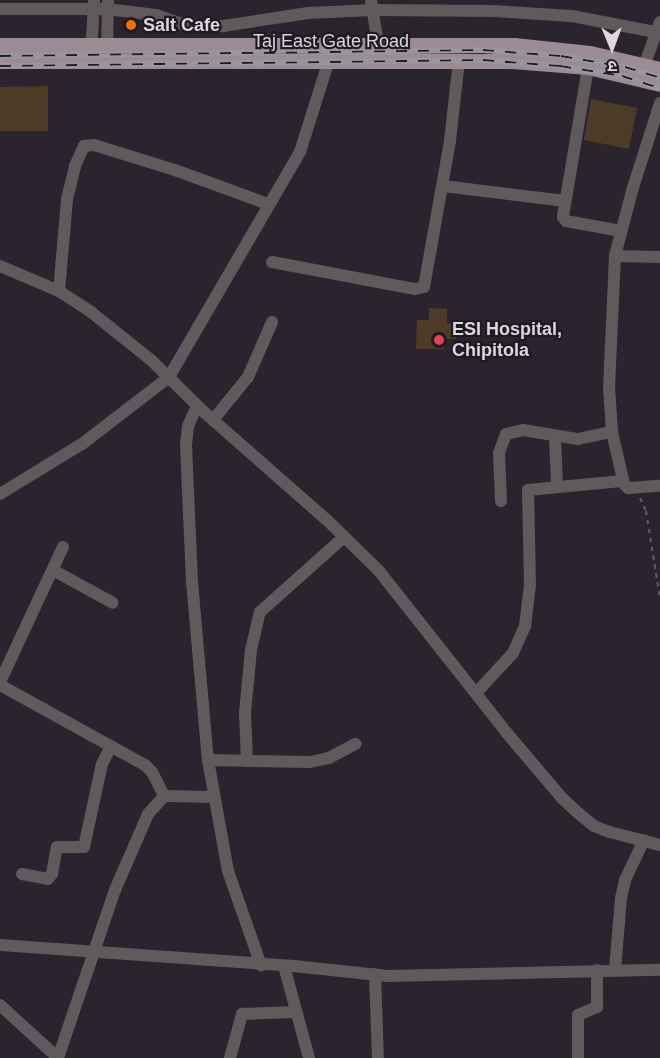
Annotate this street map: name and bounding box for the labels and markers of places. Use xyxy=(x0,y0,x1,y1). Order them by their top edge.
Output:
place label: Salt Cafe xyxy=(143,14,220,36)
marker: Salt Cafe xyxy=(124,18,138,32)
place label: ESI Hospital, Chipitola xyxy=(452,319,562,362)
marker: ESI Hospital, Chipitola xyxy=(430,331,448,349)

